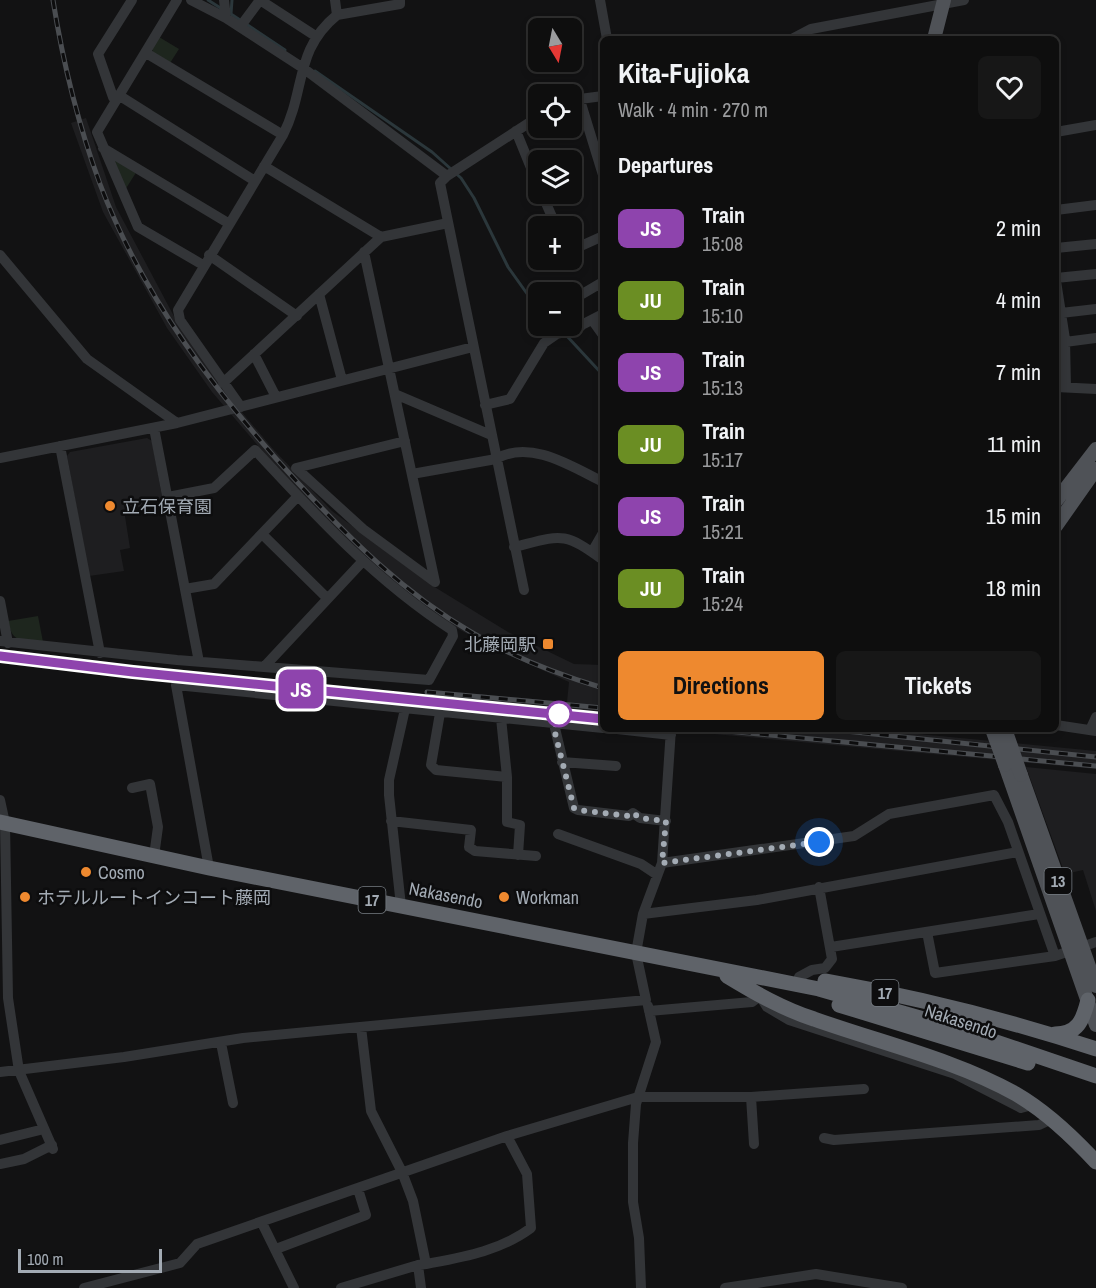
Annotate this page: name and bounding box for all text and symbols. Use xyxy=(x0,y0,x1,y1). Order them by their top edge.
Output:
north arrow xyxy=(528,18,582,72)
map controls xyxy=(528,18,582,336)
text: Kita-Fujioka xyxy=(618,54,749,92)
button: heart xyxy=(978,56,1041,119)
button: locate xyxy=(528,84,582,138)
text: Walk · 4 min · 270 m xyxy=(618,96,768,123)
button: layers xyxy=(528,150,582,204)
text: Departures xyxy=(618,150,713,180)
text: Train xyxy=(702,200,745,230)
text: 2 min xyxy=(996,213,1041,243)
text: JS xyxy=(640,214,662,243)
button: + xyxy=(528,216,582,270)
text: 15:08 xyxy=(702,230,743,257)
text: Train xyxy=(702,272,745,302)
button: − xyxy=(528,282,582,336)
text: 4 min xyxy=(996,285,1041,315)
text: JU xyxy=(640,286,662,315)
text: 15:10 xyxy=(702,302,743,329)
text: Train xyxy=(702,344,745,374)
text: 7 min xyxy=(996,357,1041,387)
text: JS xyxy=(640,358,662,387)
text: 15:13 xyxy=(702,374,743,401)
text: Train xyxy=(702,416,745,446)
text: 11 min xyxy=(987,429,1041,459)
text: JU xyxy=(640,430,662,459)
text: 15:17 xyxy=(702,446,743,473)
text: Train xyxy=(702,488,745,518)
place label: 立石保育園 xyxy=(122,494,212,519)
marker: 立石保育園 xyxy=(103,499,117,513)
text: 15 min xyxy=(986,501,1041,531)
text: JS xyxy=(640,502,662,531)
text: 15:21 xyxy=(702,518,743,545)
text: Train xyxy=(702,560,745,590)
text: 18 min xyxy=(986,573,1041,603)
text: JU xyxy=(640,574,662,603)
text: 15:24 xyxy=(702,590,743,617)
place label: 北藤岡駅 xyxy=(464,632,536,657)
marker: 北藤岡駅 xyxy=(541,637,555,651)
button: Directions xyxy=(618,651,824,720)
button: Tickets xyxy=(836,651,1041,720)
line badge: JS xyxy=(274,670,328,708)
text: JS xyxy=(290,675,312,704)
unlabelled marker xyxy=(546,701,572,727)
your location xyxy=(804,827,834,857)
place label: Cosmo xyxy=(98,860,145,885)
marker: Cosmo xyxy=(79,865,93,879)
road number: 13 xyxy=(1044,868,1072,894)
street label: Nakasendo xyxy=(407,876,485,914)
place label: ホテルルートインコート藤岡 xyxy=(37,885,271,910)
place label: Workman xyxy=(516,885,579,910)
road number: 17 xyxy=(358,887,386,913)
marker: ホテルルートインコート藤岡 xyxy=(18,890,32,904)
marker: Workman xyxy=(497,890,511,904)
road number: 17 xyxy=(872,980,898,1006)
street label: Nakasendo xyxy=(922,998,1000,1044)
scale bar xyxy=(18,1246,162,1274)
text: 100 m xyxy=(27,1248,63,1270)

